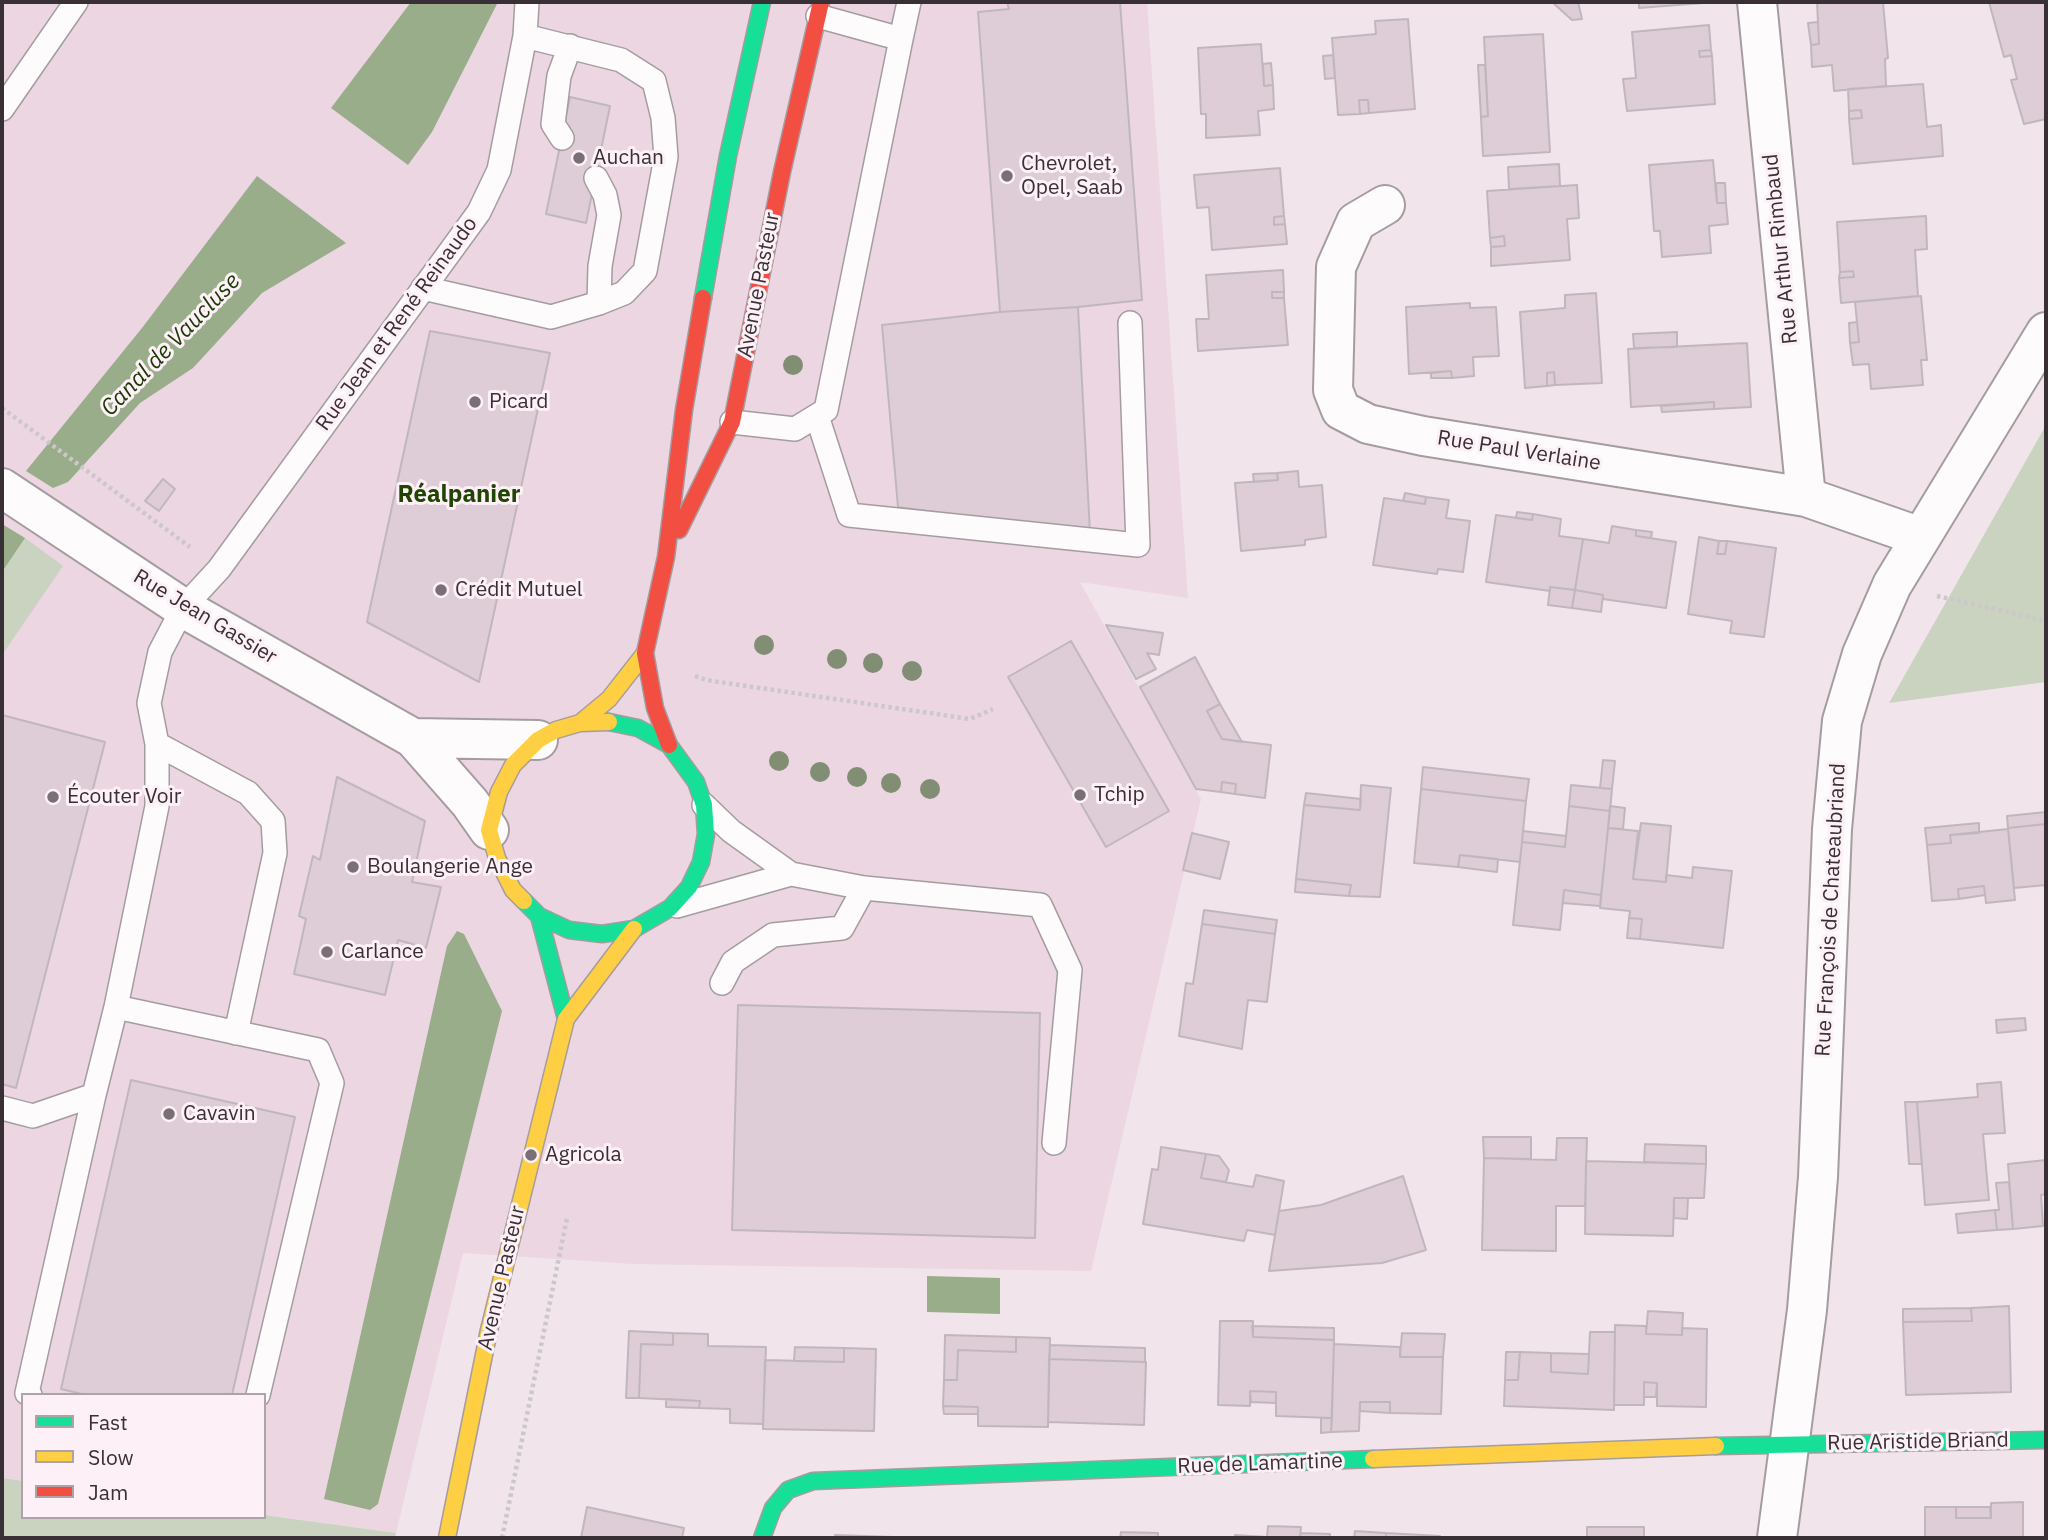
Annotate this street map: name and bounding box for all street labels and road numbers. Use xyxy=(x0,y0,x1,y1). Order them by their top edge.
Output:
street label: Rue Arthur Rimbaud xyxy=(1758,152,1804,346)
street label: Avenue Pasteur xyxy=(733,210,785,360)
street label: Rue Jean et René Reinaudo xyxy=(311,212,483,436)
street label: Rue Paul Verlaine xyxy=(1435,426,1603,476)
street label: Rue Jean Gassier xyxy=(129,564,281,670)
street label: Rue François de Chateaubriand xyxy=(1811,763,1851,1057)
street label: Avenue Pasteur xyxy=(473,1203,531,1353)
street label: Rue Aristide Briand xyxy=(1827,1428,2009,1456)
street label: Rue de Lamartine xyxy=(1177,1449,1343,1479)

